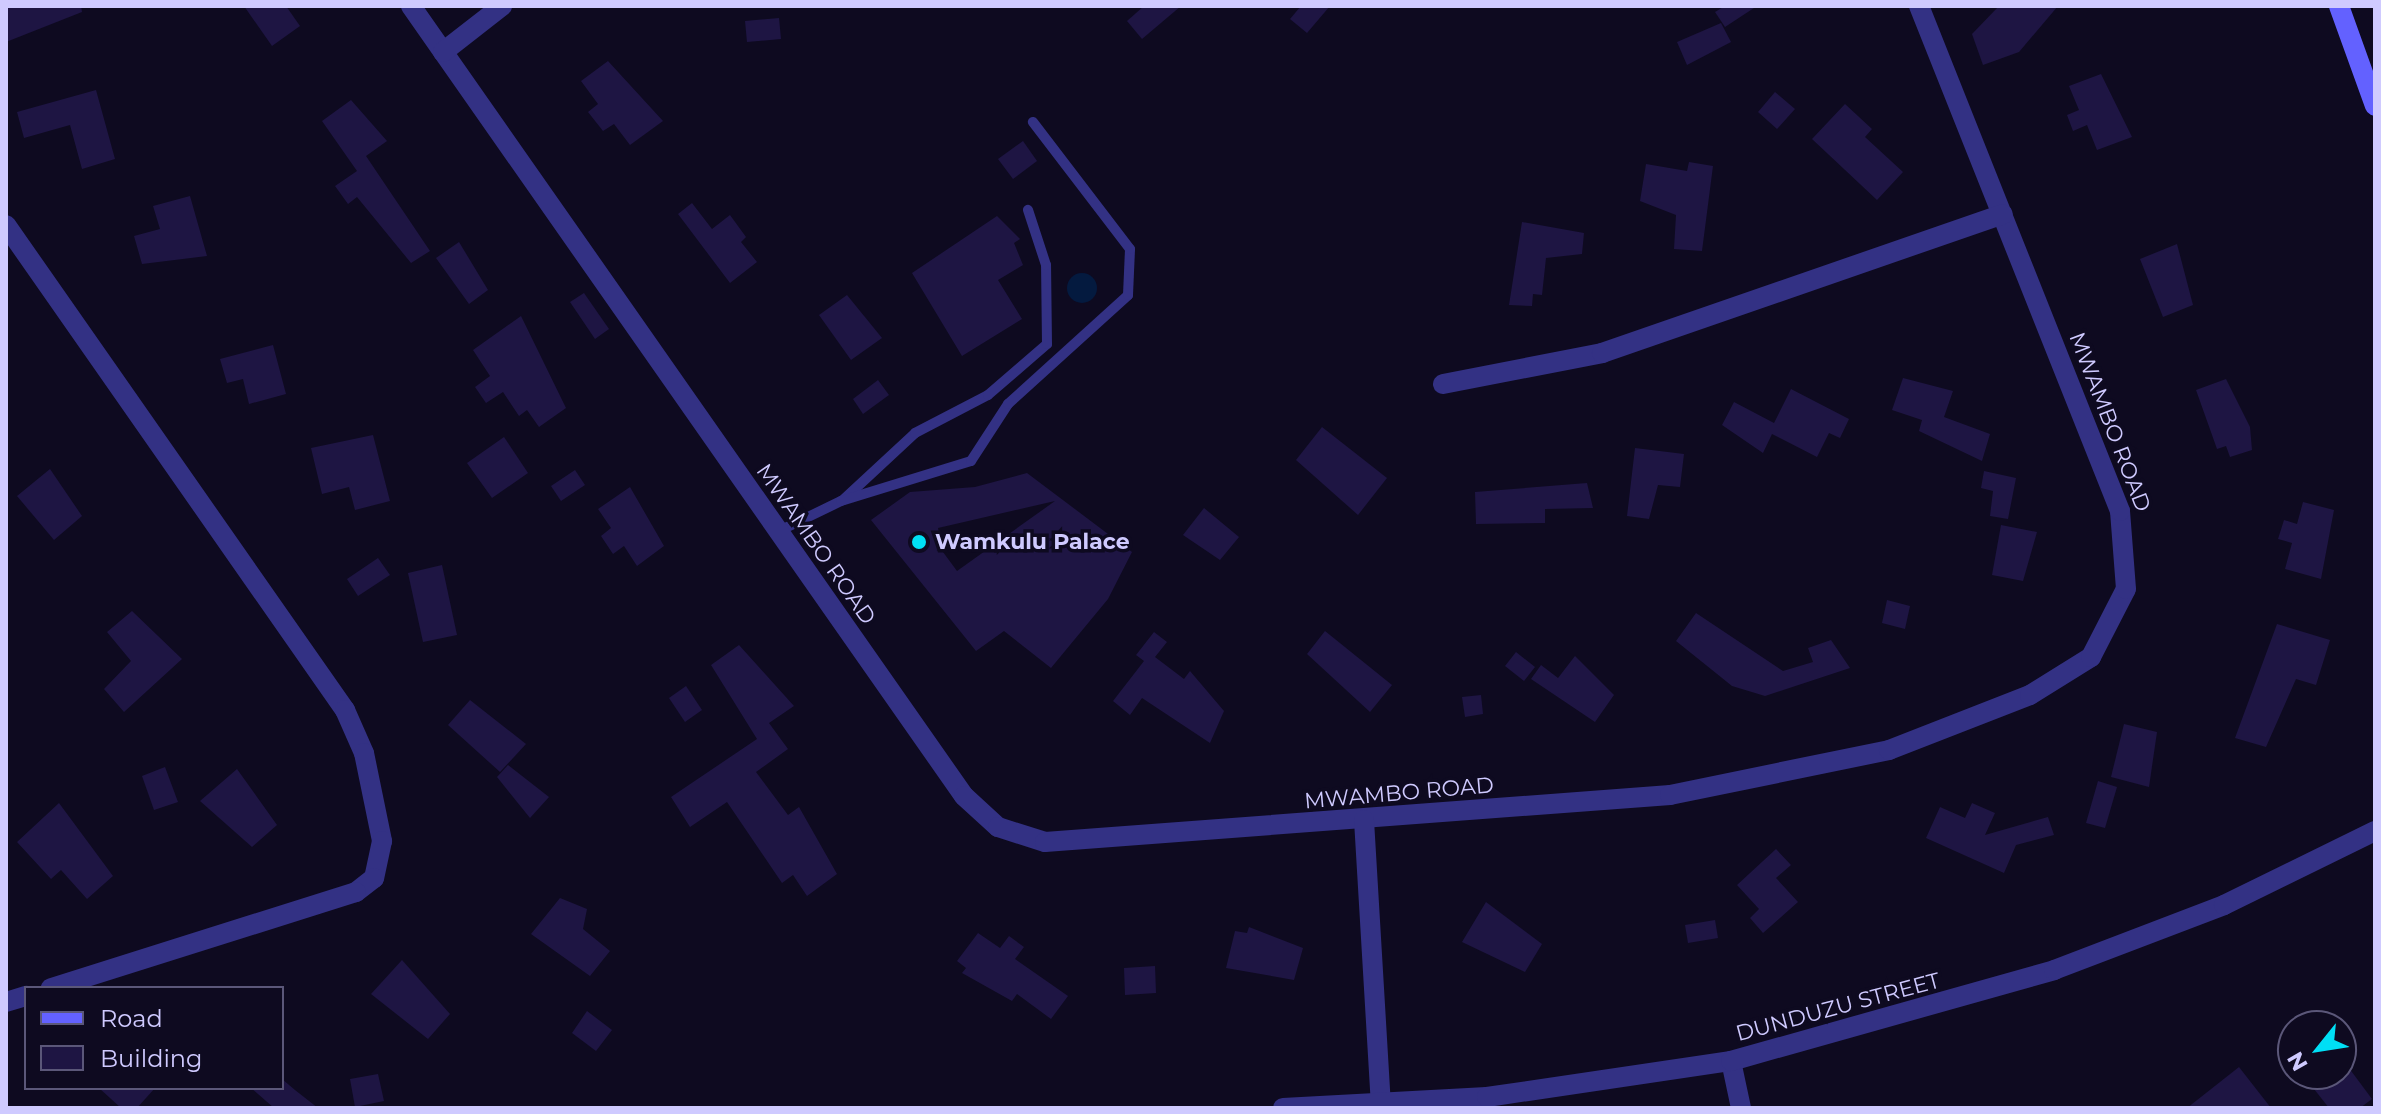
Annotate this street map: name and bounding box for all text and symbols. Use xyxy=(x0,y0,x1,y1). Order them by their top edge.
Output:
street label: MWAMBO ROAD xyxy=(2064,329,2156,515)
street label: MWAMBO ROAD xyxy=(751,459,881,629)
place label: Wamkulu Palace xyxy=(935,529,1130,555)
marker: Wamkulu Palace xyxy=(910,533,928,551)
street label: MWAMBO ROAD xyxy=(1303,772,1495,814)
street label: DUNDUZU STREET xyxy=(1733,967,1943,1047)
legend xyxy=(24,986,284,1090)
text: Road xyxy=(100,1004,163,1033)
north arrow xyxy=(2277,1010,2357,1090)
text: Building xyxy=(100,1044,203,1073)
text: N xyxy=(2281,1047,2314,1076)

